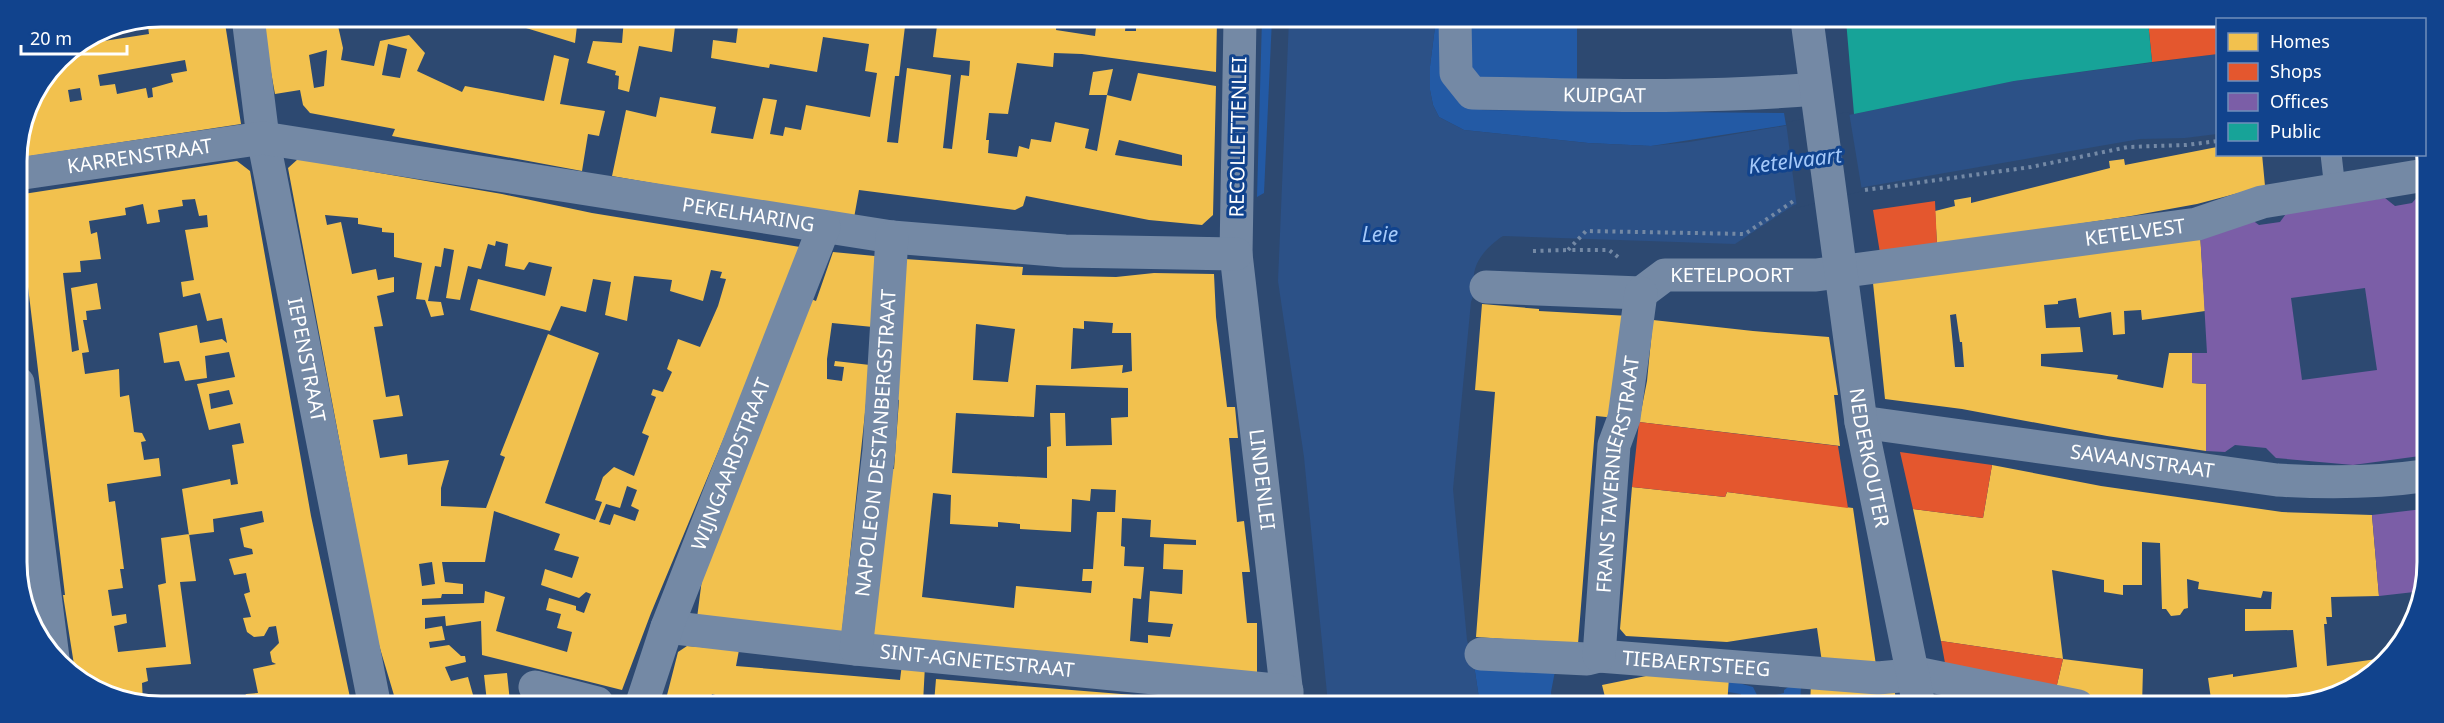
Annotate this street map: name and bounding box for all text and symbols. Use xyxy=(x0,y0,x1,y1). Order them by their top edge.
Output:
scale bar xyxy=(21,18,128,56)
legend xyxy=(2216,18,2426,156)
text: 20 m xyxy=(30,26,72,50)
text: Homes xyxy=(2270,29,2330,53)
street label: RECOLLETTENLEI xyxy=(1223,56,1252,218)
text: Shops xyxy=(2270,59,2322,83)
street label: KUIPGAT xyxy=(1563,81,1646,109)
text: Offices xyxy=(2270,89,2329,113)
text: Public xyxy=(2270,119,2321,143)
street label: KARRENSTRAAT xyxy=(65,132,214,179)
water label: Ketelvaart xyxy=(1746,140,1844,180)
street label: PEKELHARING xyxy=(680,190,817,238)
street label: KETELVEST xyxy=(2083,212,2187,252)
water label: Leie xyxy=(1362,220,1398,248)
street label: KETELPOORT xyxy=(1670,261,1793,288)
street label: NAPOLEON DESTANBERGSTRAAT xyxy=(848,288,902,598)
street label: IEPENSTRAAT xyxy=(282,295,333,424)
street label: FRANS TAVERNIERSTRAAT xyxy=(1590,354,1645,594)
street label: WIJNGAARDSTRAAT xyxy=(684,374,776,554)
street label: NEDERKOUTER xyxy=(1844,386,1896,530)
street label: LINDENLEI xyxy=(1243,427,1282,532)
street label: SAVAANSTRAAT xyxy=(2069,437,2216,484)
street label: SINT-AGNETESTRAAT xyxy=(879,637,1076,683)
street label: TIEBAERTSTEEG xyxy=(1621,644,1771,682)

